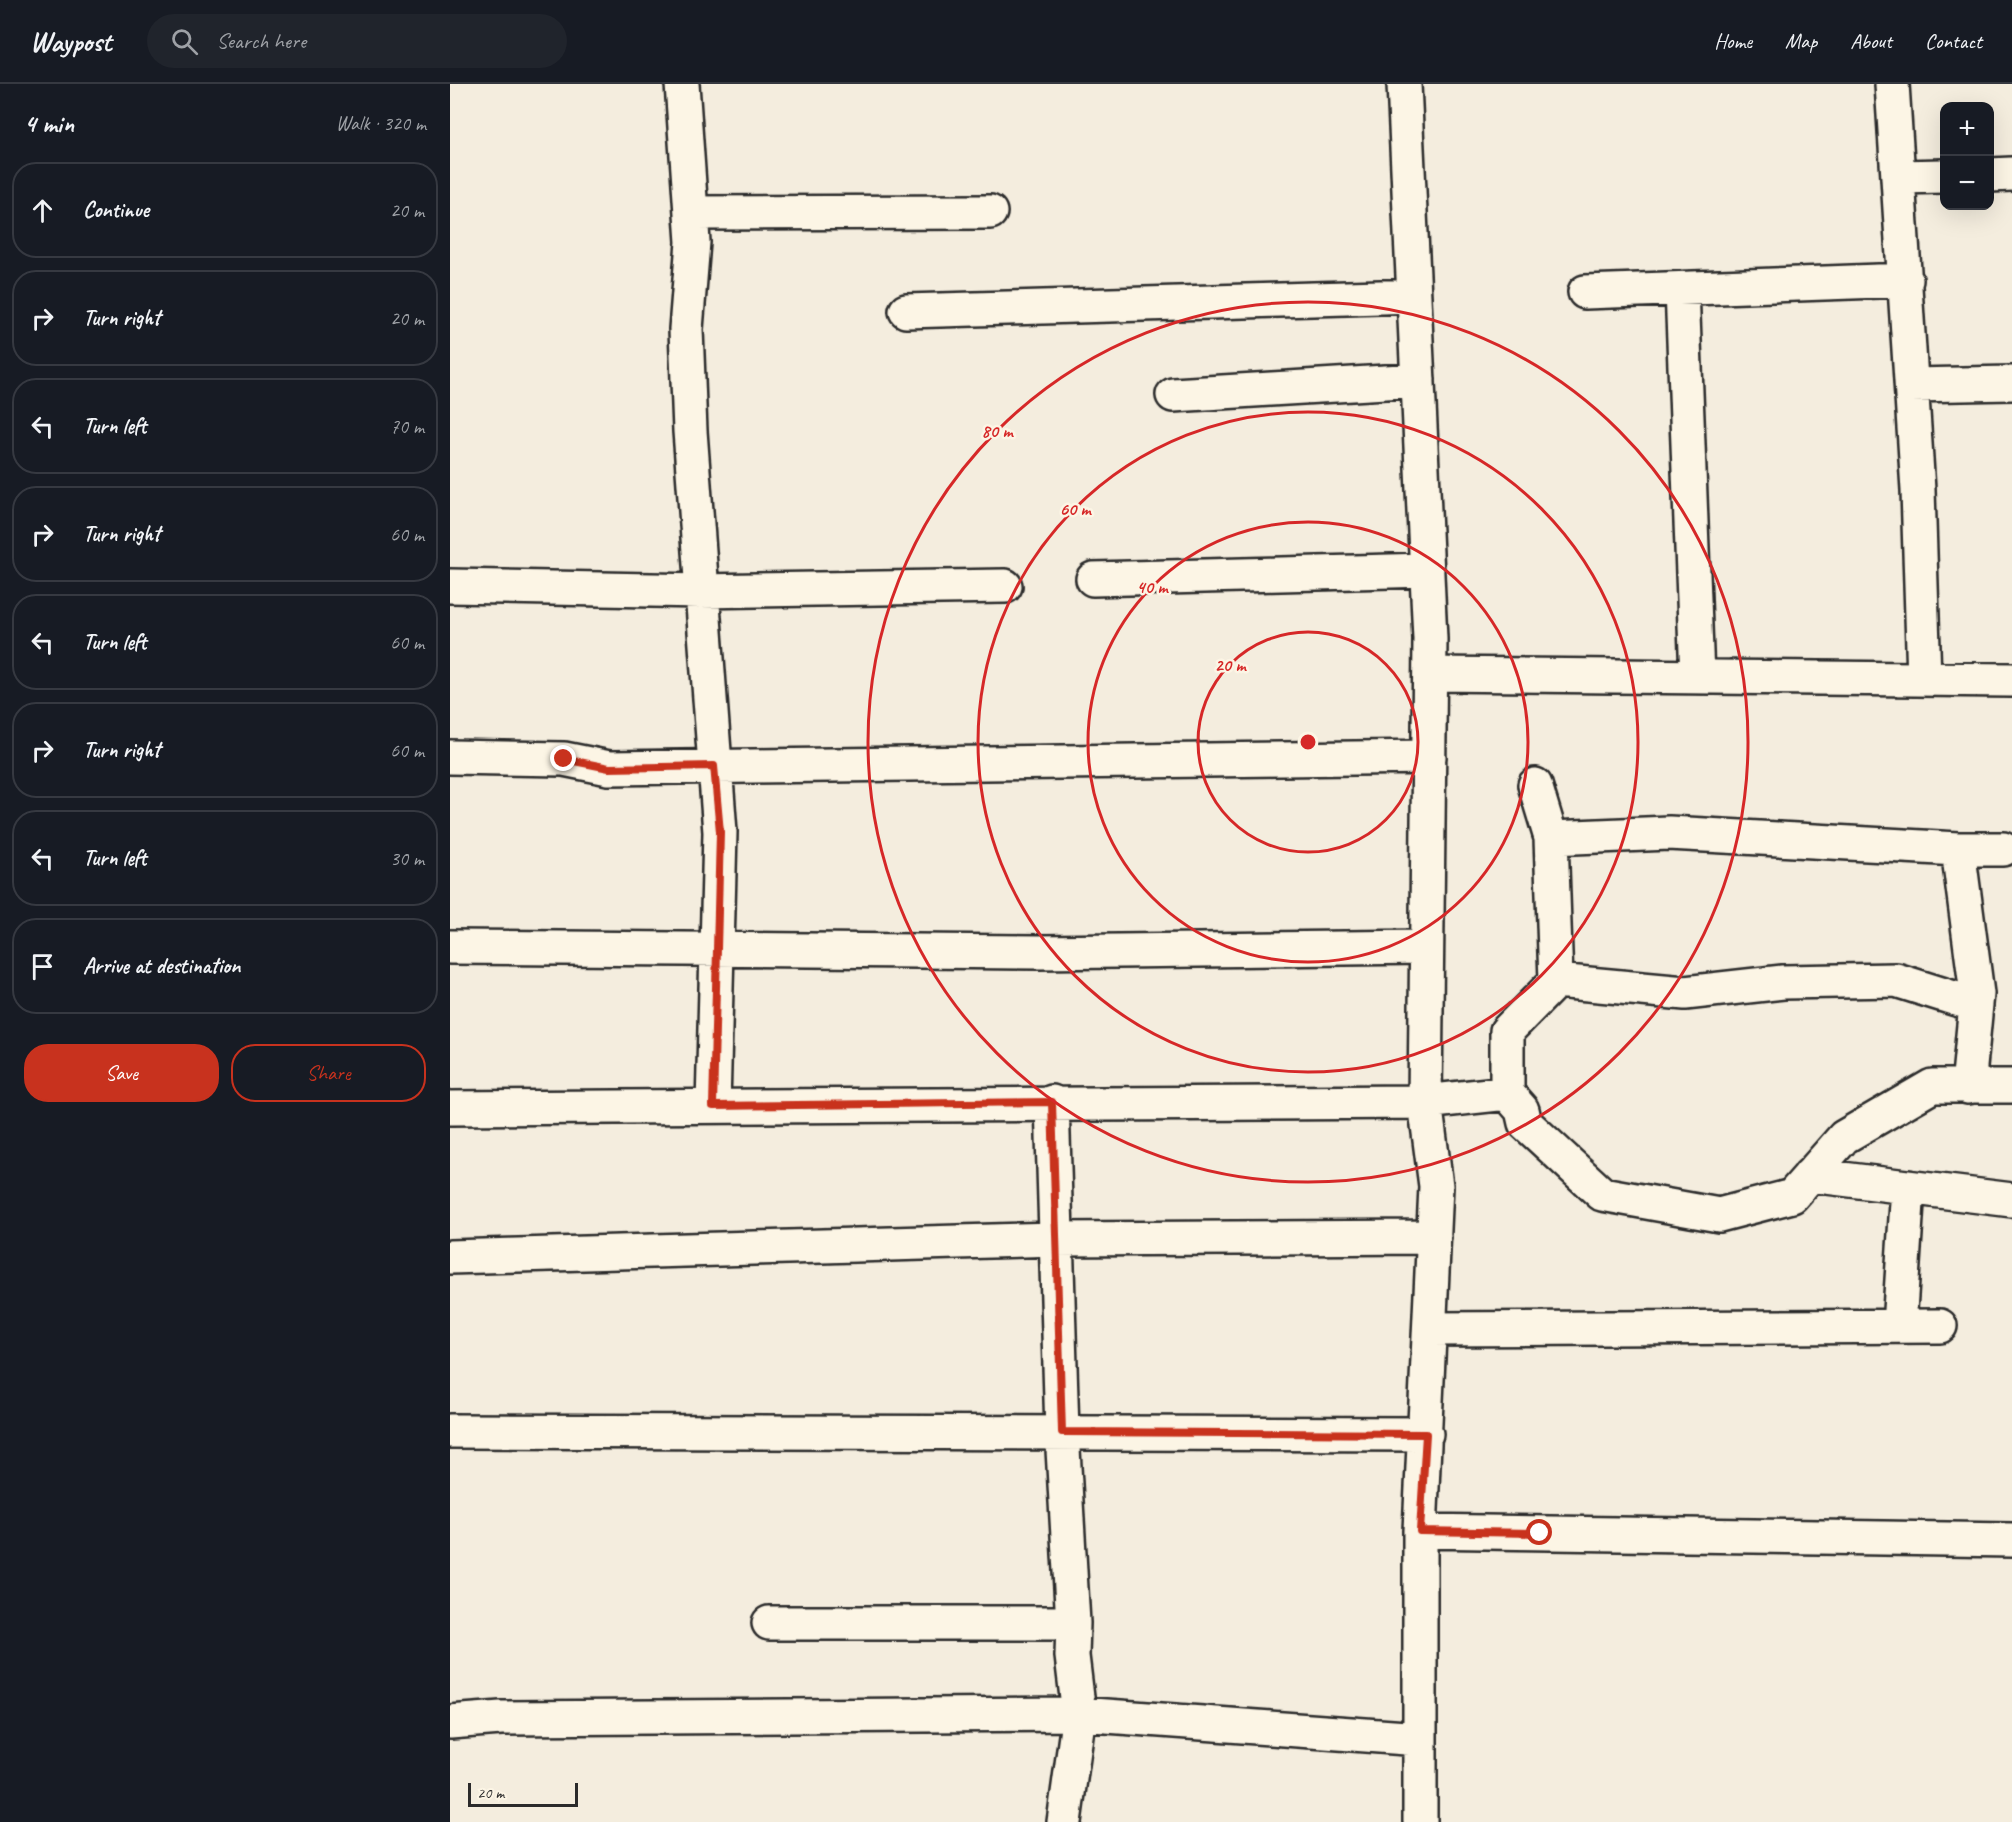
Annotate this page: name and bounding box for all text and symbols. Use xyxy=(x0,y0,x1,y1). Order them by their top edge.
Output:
search box xyxy=(147,14,567,68)
text: Waypost xyxy=(30,24,111,59)
icon: search xyxy=(168,25,201,58)
text: Search here xyxy=(216,27,306,55)
text: Home xyxy=(1714,28,1752,54)
text: Map xyxy=(1785,28,1817,54)
text: About xyxy=(1850,28,1892,54)
text: Contact xyxy=(1925,28,1982,54)
map controls xyxy=(1940,102,1994,210)
button: + xyxy=(1940,102,1994,156)
text: 4 min xyxy=(24,107,74,140)
text: Walk · 320 m xyxy=(336,111,426,136)
button: − xyxy=(1940,156,1994,210)
icon: ahead xyxy=(26,194,59,227)
text: Continue xyxy=(83,196,149,224)
text: 20 m xyxy=(390,198,424,223)
icon: right xyxy=(26,302,59,335)
text: Turn right xyxy=(83,304,160,332)
text: 20 m xyxy=(390,306,424,331)
icon: left xyxy=(26,410,59,443)
text: Turn left xyxy=(83,412,147,440)
text: 70 m xyxy=(390,414,424,439)
text: 80 m xyxy=(982,420,1014,442)
text: 60 m xyxy=(1059,498,1092,520)
icon: right xyxy=(26,518,59,551)
text: Turn right xyxy=(83,520,160,548)
text: 60 m xyxy=(390,522,424,547)
text: 40 m xyxy=(1137,576,1169,598)
icon: left xyxy=(26,626,59,659)
text: Turn left xyxy=(83,628,147,656)
text: 60 m xyxy=(390,630,424,655)
text: 20 m xyxy=(1215,654,1247,676)
centre of rings xyxy=(1298,732,1318,752)
icon: right xyxy=(26,734,59,767)
text: Turn right xyxy=(83,736,160,764)
text: 60 m xyxy=(390,738,424,763)
route end xyxy=(550,745,576,771)
icon: left xyxy=(26,842,59,875)
text: Turn left xyxy=(83,844,147,872)
text: 30 m xyxy=(390,846,424,871)
icon: arrive xyxy=(26,950,59,983)
text: Arrive at destination xyxy=(83,952,240,980)
button: Save xyxy=(24,1044,219,1102)
button: Share xyxy=(231,1044,426,1102)
route start xyxy=(1526,1519,1552,1545)
scale bar xyxy=(468,1780,578,1808)
text: 20 m xyxy=(477,1783,504,1803)

